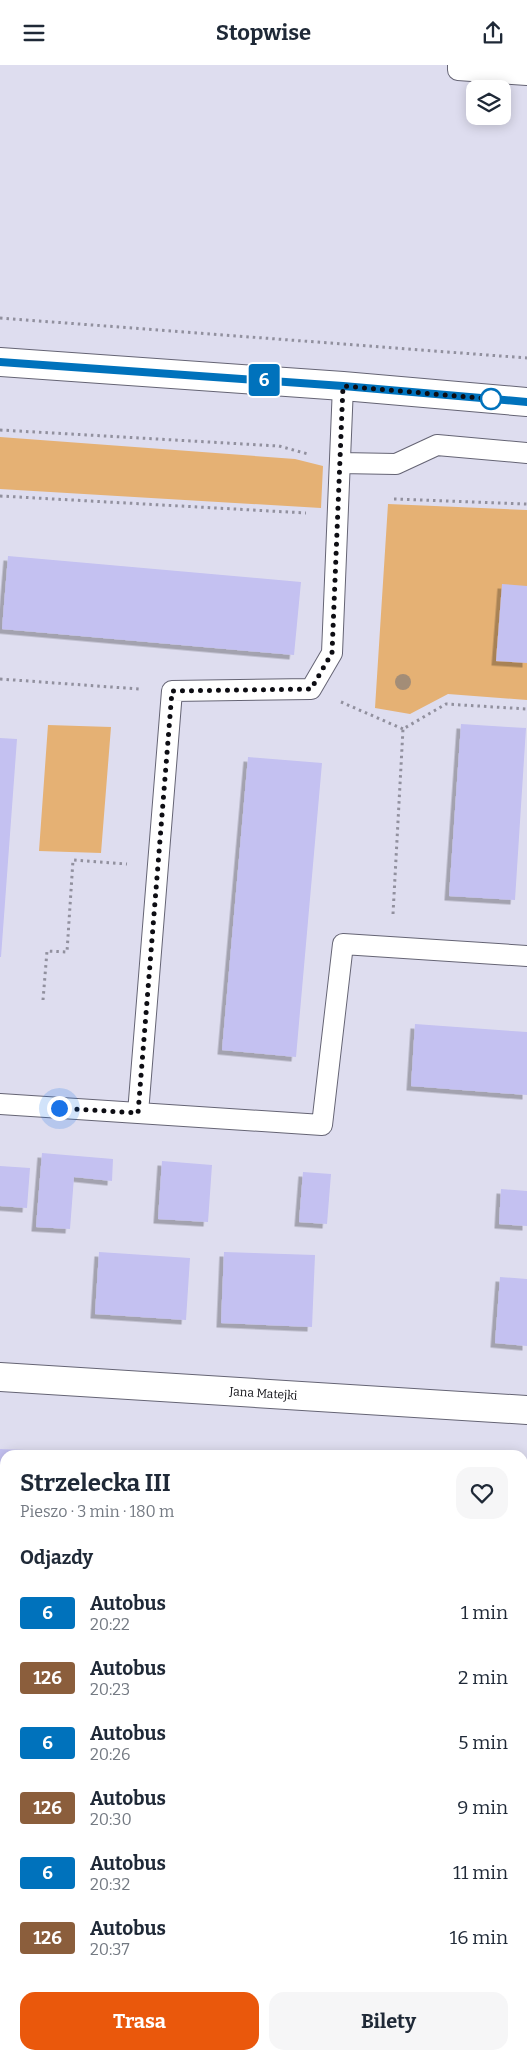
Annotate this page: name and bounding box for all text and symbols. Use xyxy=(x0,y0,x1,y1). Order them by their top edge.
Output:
icon: menu xyxy=(20,19,48,47)
text: Stopwise xyxy=(216,19,311,46)
icon: share xyxy=(479,19,507,47)
map controls xyxy=(466,80,511,125)
button: layers xyxy=(466,80,511,125)
line badge: 6 xyxy=(248,364,280,396)
text: 6 xyxy=(259,369,269,391)
unlabelled marker xyxy=(480,388,502,410)
your location xyxy=(47,1096,72,1121)
street label: Jana Matejki xyxy=(228,1384,298,1403)
button: heart xyxy=(456,1467,508,1519)
text: Strzelecka III xyxy=(20,1469,171,1497)
text: Pieszo · 3 min · 180 m xyxy=(20,1502,174,1521)
text: Odjazdy xyxy=(20,1546,93,1569)
text: Autobus xyxy=(90,1592,166,1615)
text: 1 min xyxy=(461,1601,508,1624)
text: 6 xyxy=(42,1602,53,1624)
text: 20:22 xyxy=(90,1615,130,1634)
text: Autobus xyxy=(90,1657,166,1680)
text: 2 min xyxy=(458,1666,508,1689)
text: 126 xyxy=(33,1667,62,1689)
text: 20:23 xyxy=(90,1680,130,1699)
text: Autobus xyxy=(90,1722,166,1745)
text: 5 min xyxy=(458,1731,508,1754)
text: 6 xyxy=(42,1732,53,1754)
text: 20:26 xyxy=(90,1745,130,1764)
text: Autobus xyxy=(90,1787,166,1810)
text: 9 min xyxy=(457,1796,508,1819)
text: 126 xyxy=(33,1797,62,1819)
text: 20:30 xyxy=(90,1810,132,1829)
text: Autobus xyxy=(90,1852,166,1875)
text: 11 min xyxy=(453,1861,508,1884)
text: 6 xyxy=(42,1862,53,1884)
text: 20:32 xyxy=(90,1875,130,1894)
text: Autobus xyxy=(90,1917,166,1940)
text: 16 min xyxy=(450,1926,508,1949)
text: 126 xyxy=(33,1927,62,1949)
text: 20:37 xyxy=(90,1940,130,1959)
button: Trasa xyxy=(20,1992,259,2050)
button: Bilety xyxy=(269,1992,508,2050)

